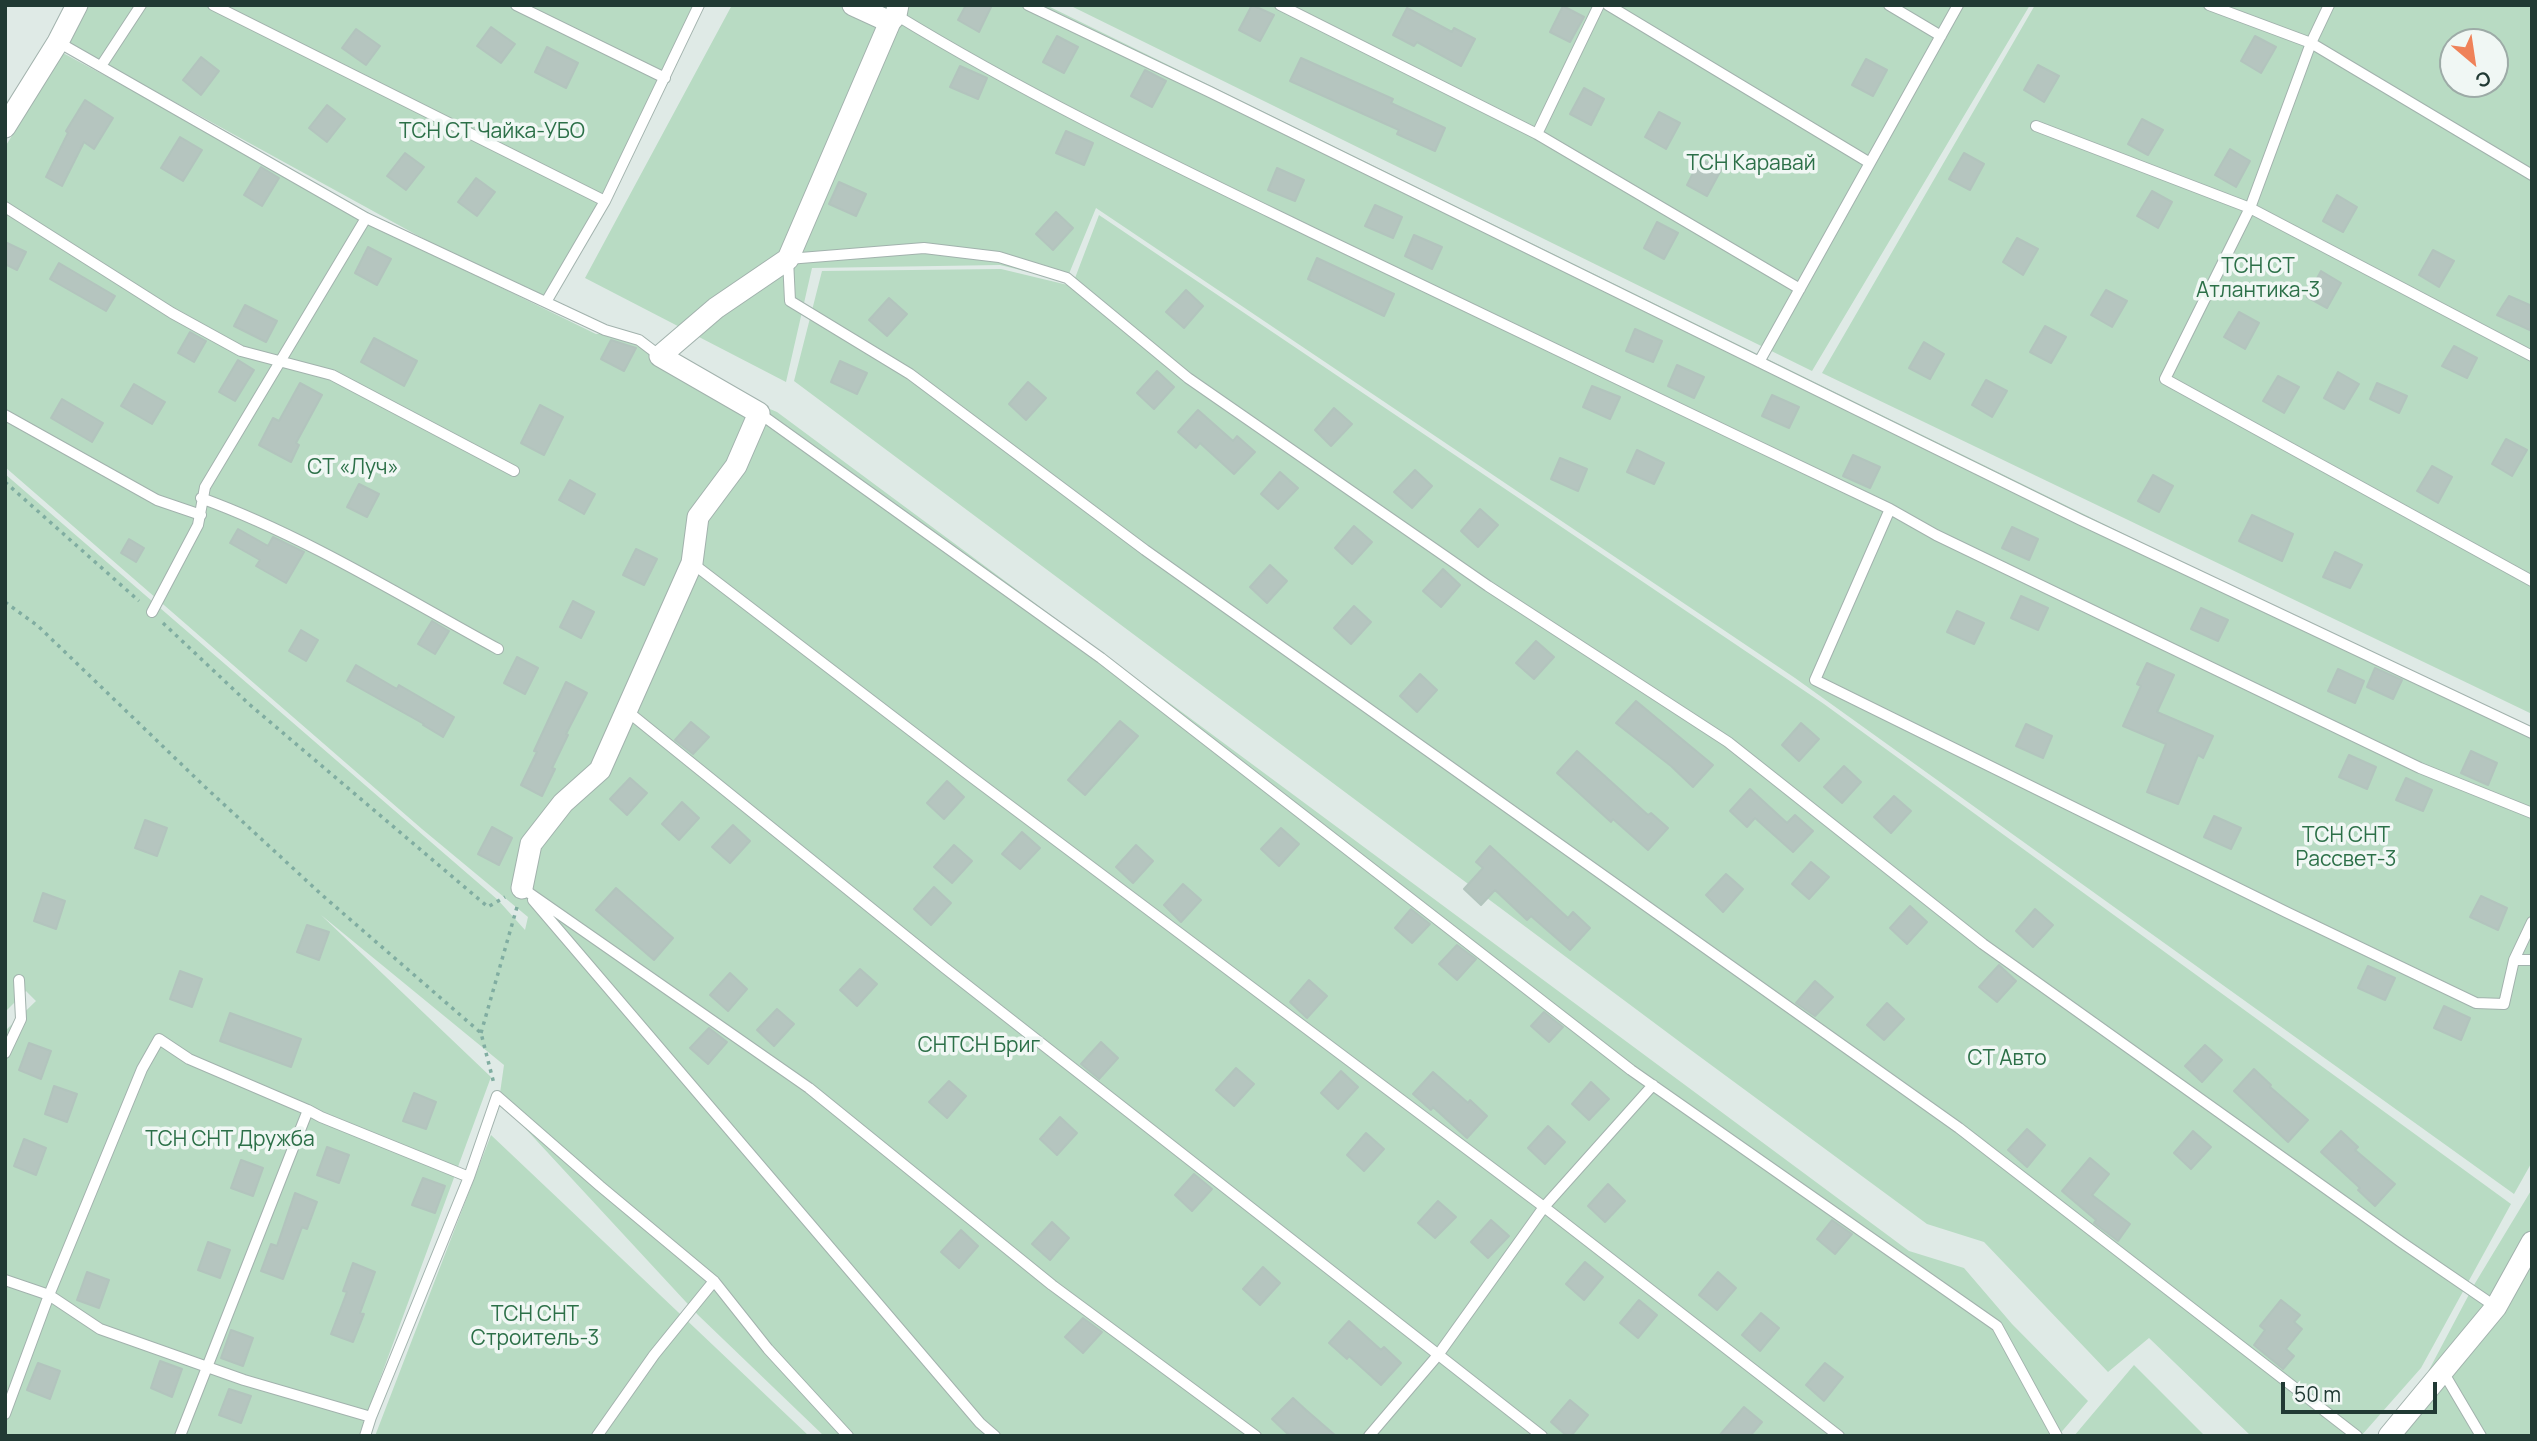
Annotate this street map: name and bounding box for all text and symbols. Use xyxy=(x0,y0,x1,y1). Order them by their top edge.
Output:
north arrow xyxy=(2439,28,2509,98)
text: С xyxy=(2471,65,2496,94)
park label: ТСН СТ Чайка-УБО xyxy=(399,119,585,145)
park label: ТСН Каравай xyxy=(1686,151,1816,177)
park label: ТСН СТ Атлантика-3 xyxy=(2196,254,2320,304)
park label: СТ «Луч» xyxy=(307,455,399,481)
park label: ТСН СНТ Рассвет-3 xyxy=(2296,823,2396,873)
park label: СНТСН Бриг xyxy=(918,1033,1040,1059)
park label: СТ Авто xyxy=(1967,1046,2047,1072)
park label: ТСН СНТ Дружба xyxy=(145,1127,315,1153)
park label: ТСН СНТ Строитель-3 xyxy=(471,1302,599,1352)
scale bar xyxy=(2285,1368,2441,1412)
text: 50 m xyxy=(2294,1380,2341,1408)

